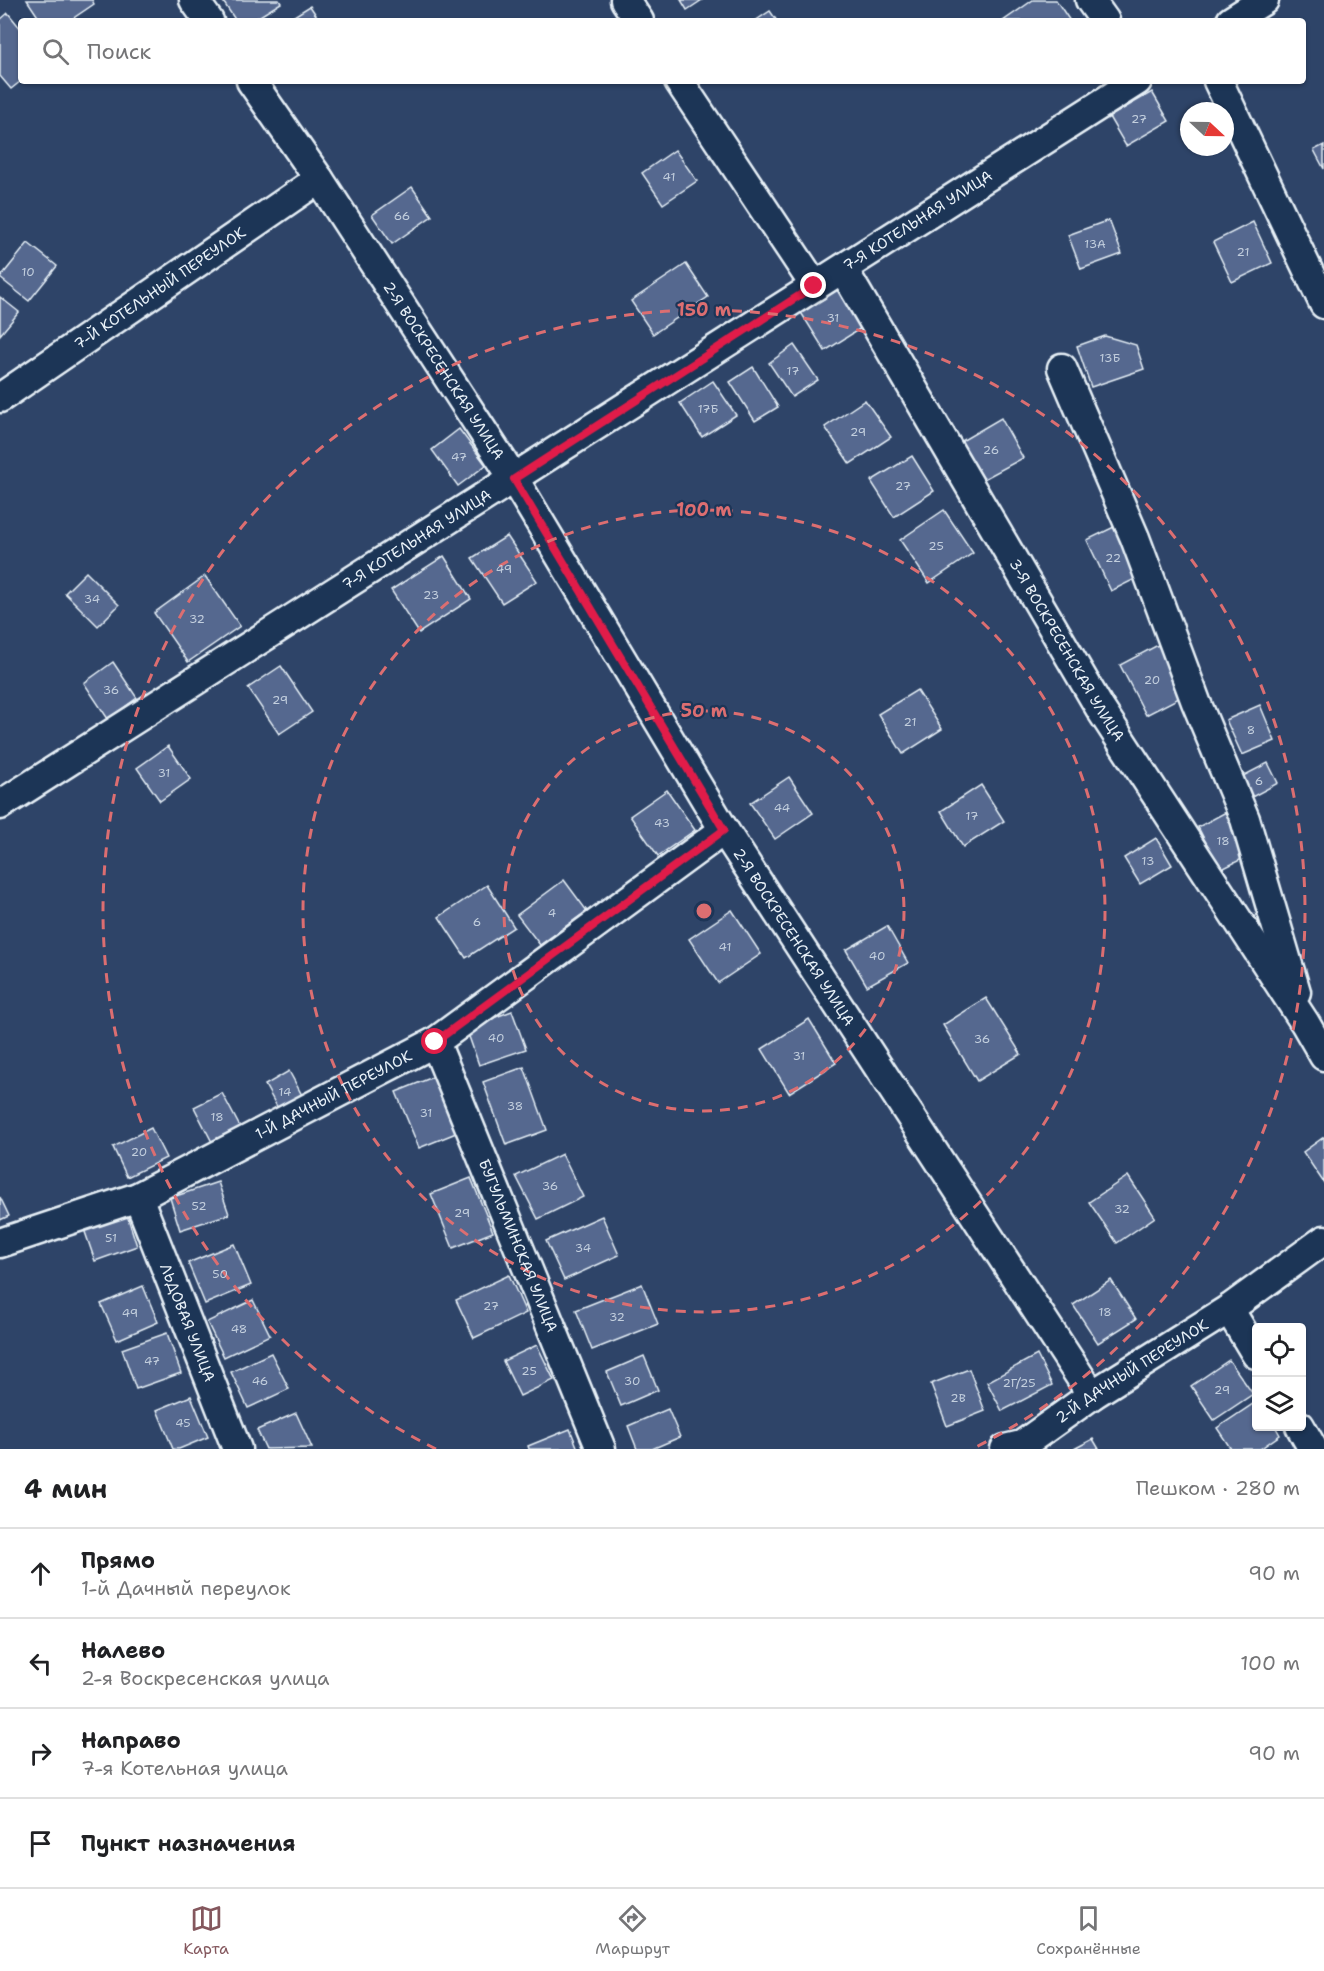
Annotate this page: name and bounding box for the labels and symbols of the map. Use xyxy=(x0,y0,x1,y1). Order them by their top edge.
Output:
north arrow xyxy=(1180,102,1234,156)
house number: 27 xyxy=(1131,111,1147,127)
street label: 7-Я КОТЕЛЬНАЯ УЛИЦА xyxy=(839,166,996,276)
house number: 41 xyxy=(663,169,675,185)
house number: 66 xyxy=(394,208,410,224)
street label: 7-Й КОТЕЛЬНЫЙ ПЕРЕУЛОК xyxy=(70,222,250,354)
house number: 13А xyxy=(1084,236,1106,252)
house number: 21 xyxy=(1237,244,1249,260)
house number: 10 xyxy=(21,264,35,280)
route end xyxy=(800,272,826,298)
street label: 2-Я ВОСКРЕСЕНСКАЯ УЛИЦА xyxy=(378,278,509,464)
text: 150 m xyxy=(677,298,732,322)
house number: 31 xyxy=(827,310,839,326)
house number: 13Б xyxy=(1100,350,1120,366)
house number: 17 xyxy=(787,363,799,379)
house number: 17Б xyxy=(698,401,718,417)
house number: 29 xyxy=(850,424,866,440)
house number: 26 xyxy=(983,442,999,458)
house number: 47 xyxy=(451,449,467,465)
house number: 27 xyxy=(895,478,911,494)
street label: 7-Я КОТЕЛЬНАЯ УЛИЦА xyxy=(338,485,495,595)
text: 100 m xyxy=(676,498,732,522)
house number: 25 xyxy=(928,538,944,554)
house number: 22 xyxy=(1105,550,1121,566)
street label: 3-Я ВОСКРЕСЕНСКАЯ УЛИЦА xyxy=(1005,555,1129,745)
house number: 49 xyxy=(496,561,512,577)
house number: 23 xyxy=(423,587,439,603)
house number: 34 xyxy=(84,591,100,607)
house number: 32 xyxy=(189,611,205,627)
house number: 20 xyxy=(1144,672,1160,688)
house number: 36 xyxy=(103,682,119,698)
house number: 29 xyxy=(272,692,288,708)
text: 50 m xyxy=(681,699,728,723)
house number: 21 xyxy=(904,714,916,730)
house number: 8 xyxy=(1247,722,1255,738)
house number: 31 xyxy=(158,765,170,781)
house number: 6 xyxy=(1255,773,1263,789)
house number: 44 xyxy=(774,800,790,816)
house number: 17 xyxy=(966,808,978,824)
house number: 43 xyxy=(654,815,670,831)
house number: 18 xyxy=(1216,833,1230,849)
street label: 2-Я ВОСКРЕСЕНСКАЯ УЛИЦА xyxy=(729,844,859,1030)
house number: 13 xyxy=(1142,853,1154,869)
centre of rings xyxy=(694,901,714,921)
house number: 4 xyxy=(548,905,556,921)
house number: 6 xyxy=(473,914,481,930)
house number: 41 xyxy=(719,939,731,955)
house number: 40 xyxy=(869,948,885,964)
route start xyxy=(421,1028,447,1054)
house number: 40 xyxy=(488,1030,504,1046)
house number: 36 xyxy=(974,1031,990,1047)
street label: 1-Й ДАЧНЫЙ ПЕРЕУЛОК xyxy=(252,1046,416,1144)
house number: 31 xyxy=(793,1048,805,1064)
house number: 14 xyxy=(279,1084,291,1100)
house number: 38 xyxy=(507,1098,523,1114)
house number: 31 xyxy=(420,1105,432,1121)
house number: 18 xyxy=(210,1109,224,1125)
house number: 20 xyxy=(131,1144,147,1160)
street label: БУГУЛЬМИНСКАЯ УЛИЦА xyxy=(474,1156,562,1335)
house number: 36 xyxy=(542,1178,558,1194)
house number: 52 xyxy=(191,1198,207,1214)
house number: 32 xyxy=(1114,1201,1130,1217)
house number: 29 xyxy=(454,1205,470,1221)
house number: 51 xyxy=(105,1230,117,1246)
house number: 34 xyxy=(575,1240,591,1256)
street label: ЛЬДОВАЯ УЛИЦА xyxy=(155,1261,220,1385)
house number: 50 xyxy=(212,1266,228,1282)
house number: 27 xyxy=(483,1298,499,1314)
house number: 18 xyxy=(1098,1304,1112,1320)
house number: 49 xyxy=(122,1305,138,1321)
house number: 32 xyxy=(609,1309,625,1325)
street label: 2-Й ДАЧНЫЙ ПЕРЕУЛОК xyxy=(1052,1314,1212,1428)
house number: 48 xyxy=(231,1321,247,1337)
house number: 47 xyxy=(144,1353,160,1369)
house number: 25 xyxy=(521,1363,537,1379)
house number: 46 xyxy=(252,1373,268,1389)
house number: 30 xyxy=(624,1373,640,1389)
house number: 2Г/25 xyxy=(1002,1375,1036,1391)
house number: 29 xyxy=(1214,1382,1230,1398)
house number: 2В xyxy=(950,1390,966,1406)
house number: 45 xyxy=(175,1415,191,1431)

